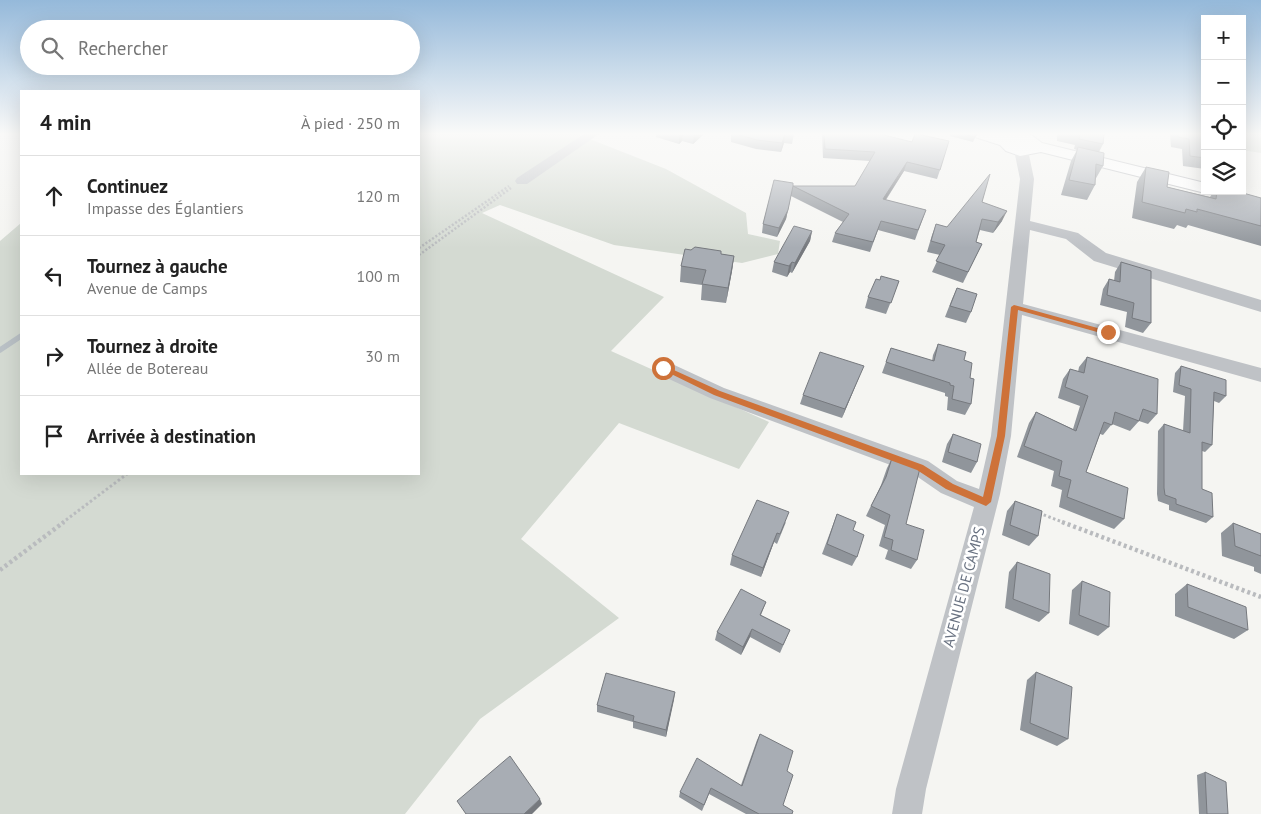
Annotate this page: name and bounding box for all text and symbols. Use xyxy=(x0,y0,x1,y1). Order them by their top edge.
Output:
map controls xyxy=(1201,15,1246,195)
button: + xyxy=(1201,15,1246,60)
search box xyxy=(20,20,420,75)
icon: search xyxy=(38,34,66,62)
text: Rechercher xyxy=(78,36,168,60)
button: − xyxy=(1201,60,1246,105)
button: locate xyxy=(1201,105,1246,150)
text: 4 min xyxy=(40,109,91,136)
text: À pied · 250 m xyxy=(301,113,400,133)
button: layers xyxy=(1201,150,1246,195)
text: Continuez xyxy=(87,174,168,198)
icon: ahead xyxy=(40,182,68,210)
text: 120 m xyxy=(357,186,400,206)
text: Impasse des Églantiers xyxy=(87,198,243,218)
text: Tournez à gauche xyxy=(87,254,228,278)
icon: left xyxy=(40,262,68,290)
text: 100 m xyxy=(357,266,400,286)
text: Avenue de Camps xyxy=(87,278,207,298)
route end xyxy=(1097,321,1120,344)
text: Tournez à droite xyxy=(87,334,218,358)
icon: right xyxy=(40,342,68,370)
text: 30 m xyxy=(365,346,400,366)
route start xyxy=(652,357,675,380)
text: Allée de Botereau xyxy=(87,358,209,378)
icon: arrive xyxy=(40,422,68,450)
text: Arrivée à destination xyxy=(87,424,256,448)
street label: AVENUE DE CAMPS xyxy=(938,525,989,649)

